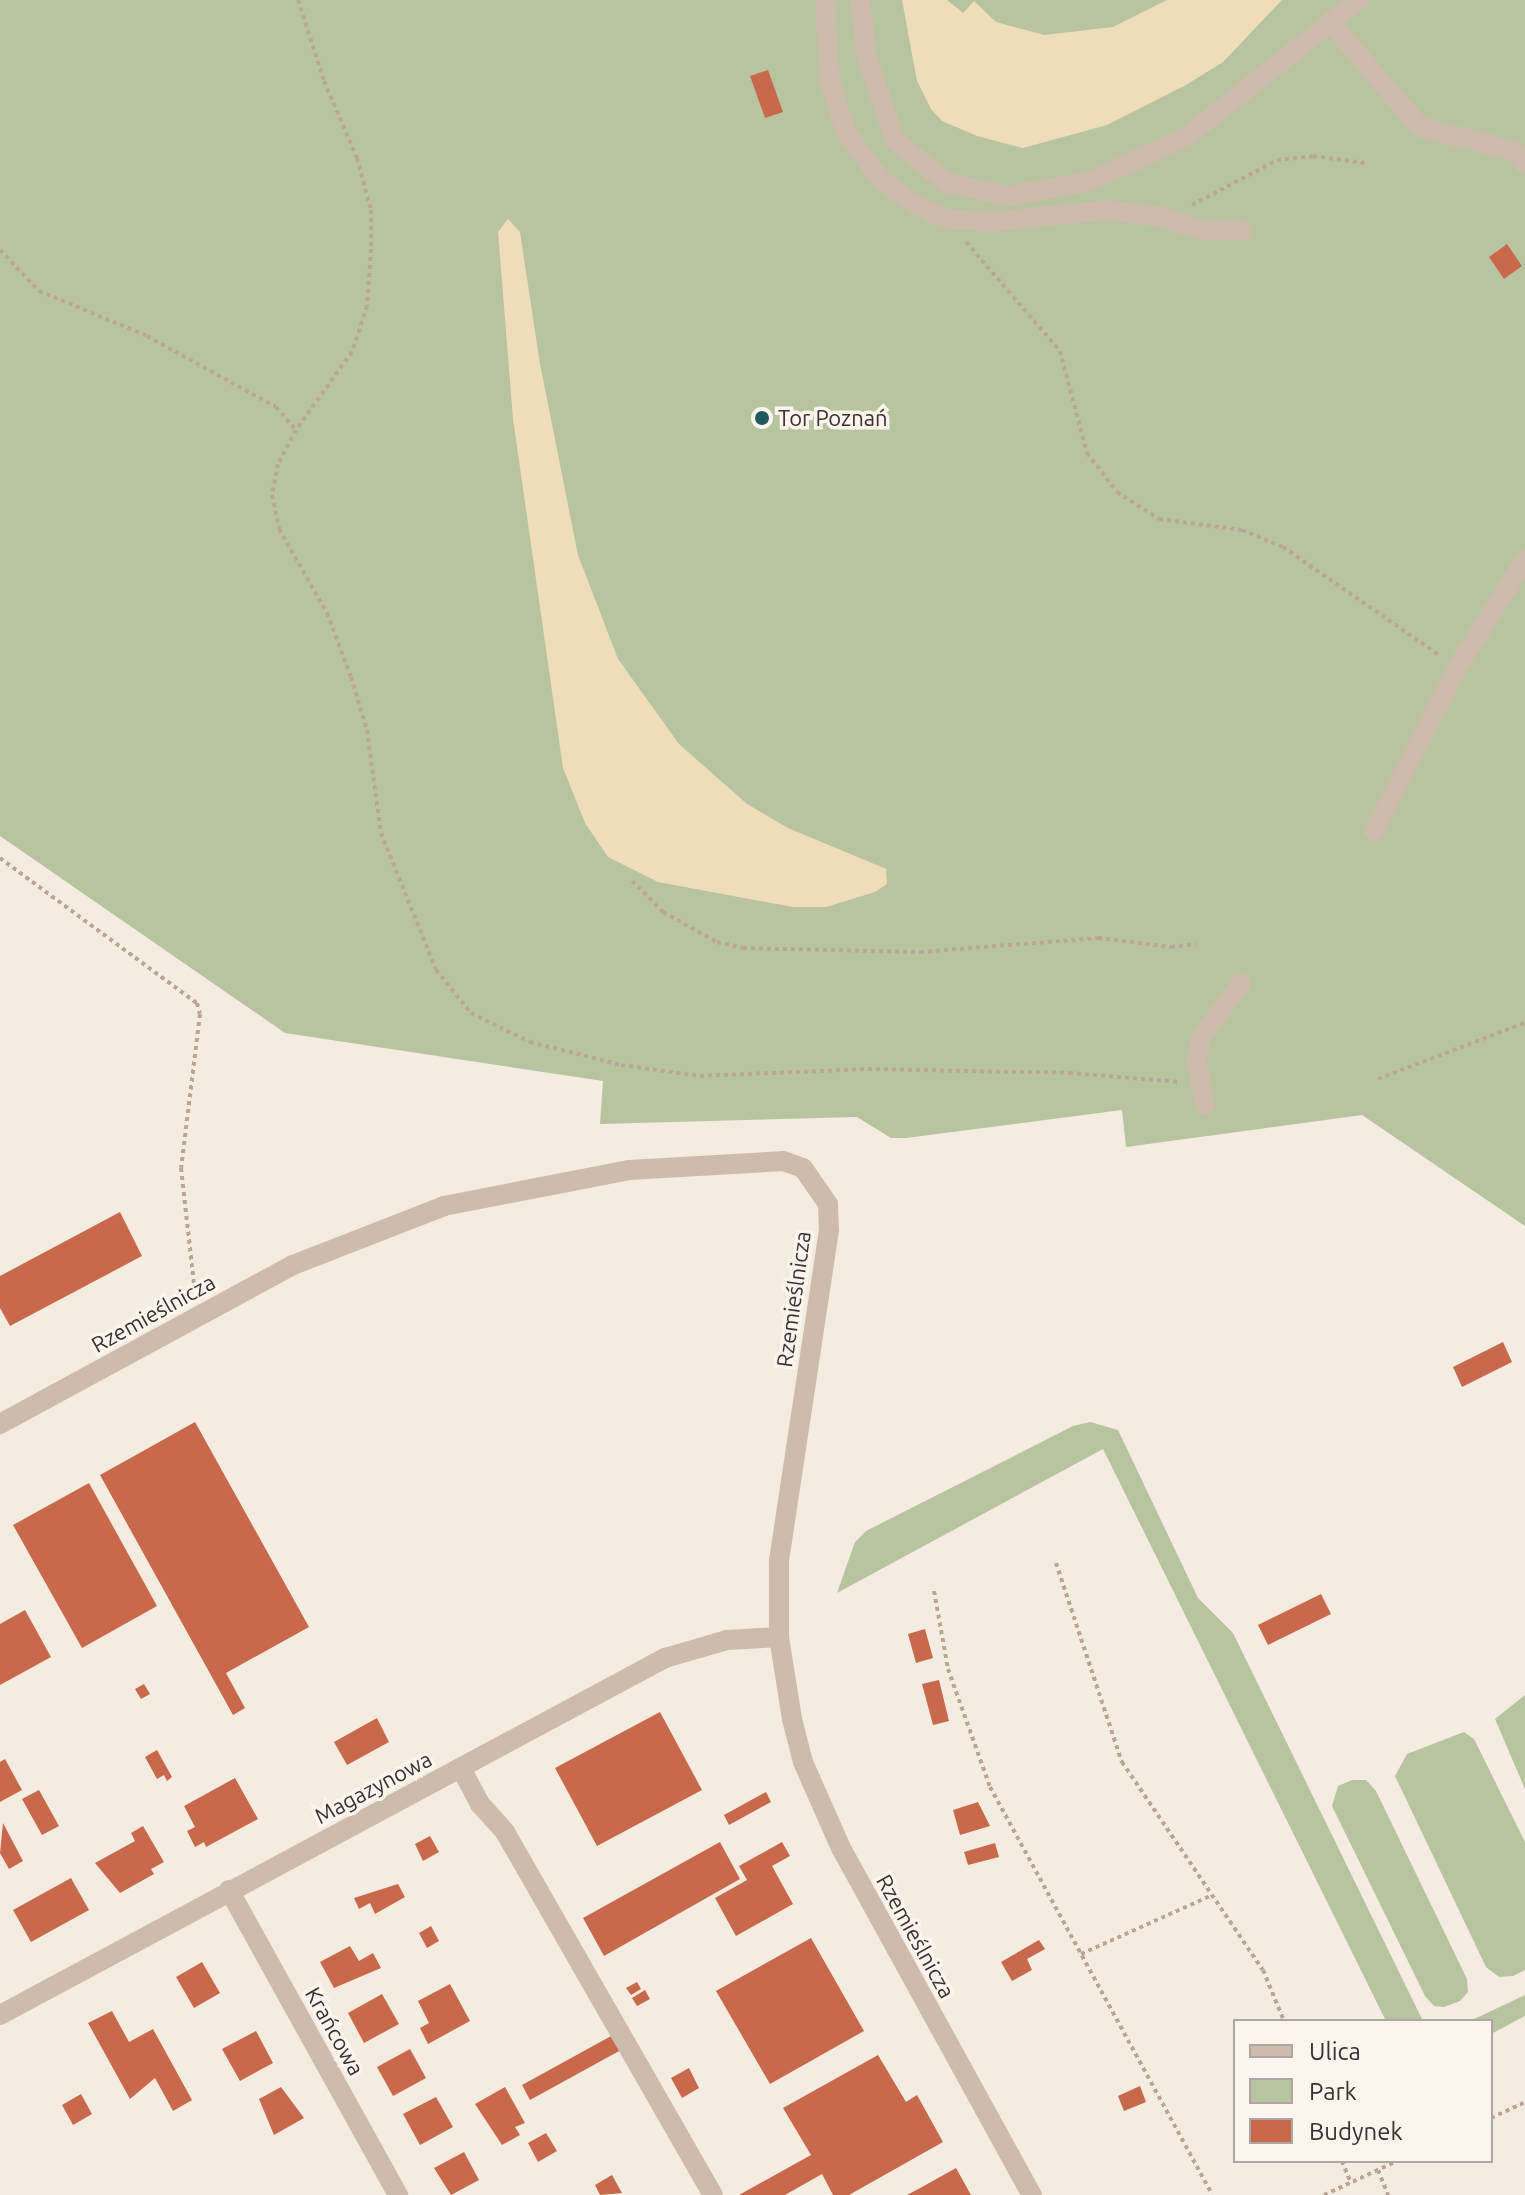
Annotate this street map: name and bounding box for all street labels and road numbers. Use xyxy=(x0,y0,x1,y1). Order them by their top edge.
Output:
street label: Rzemieślnicza xyxy=(770,1229,816,1369)
street label: Rzemieślnicza xyxy=(87,1268,219,1358)
street label: Magazynowa xyxy=(310,1745,436,1829)
street label: Rzemieślnicza xyxy=(871,1870,961,2002)
street label: Krańcowa xyxy=(300,1982,370,2080)

